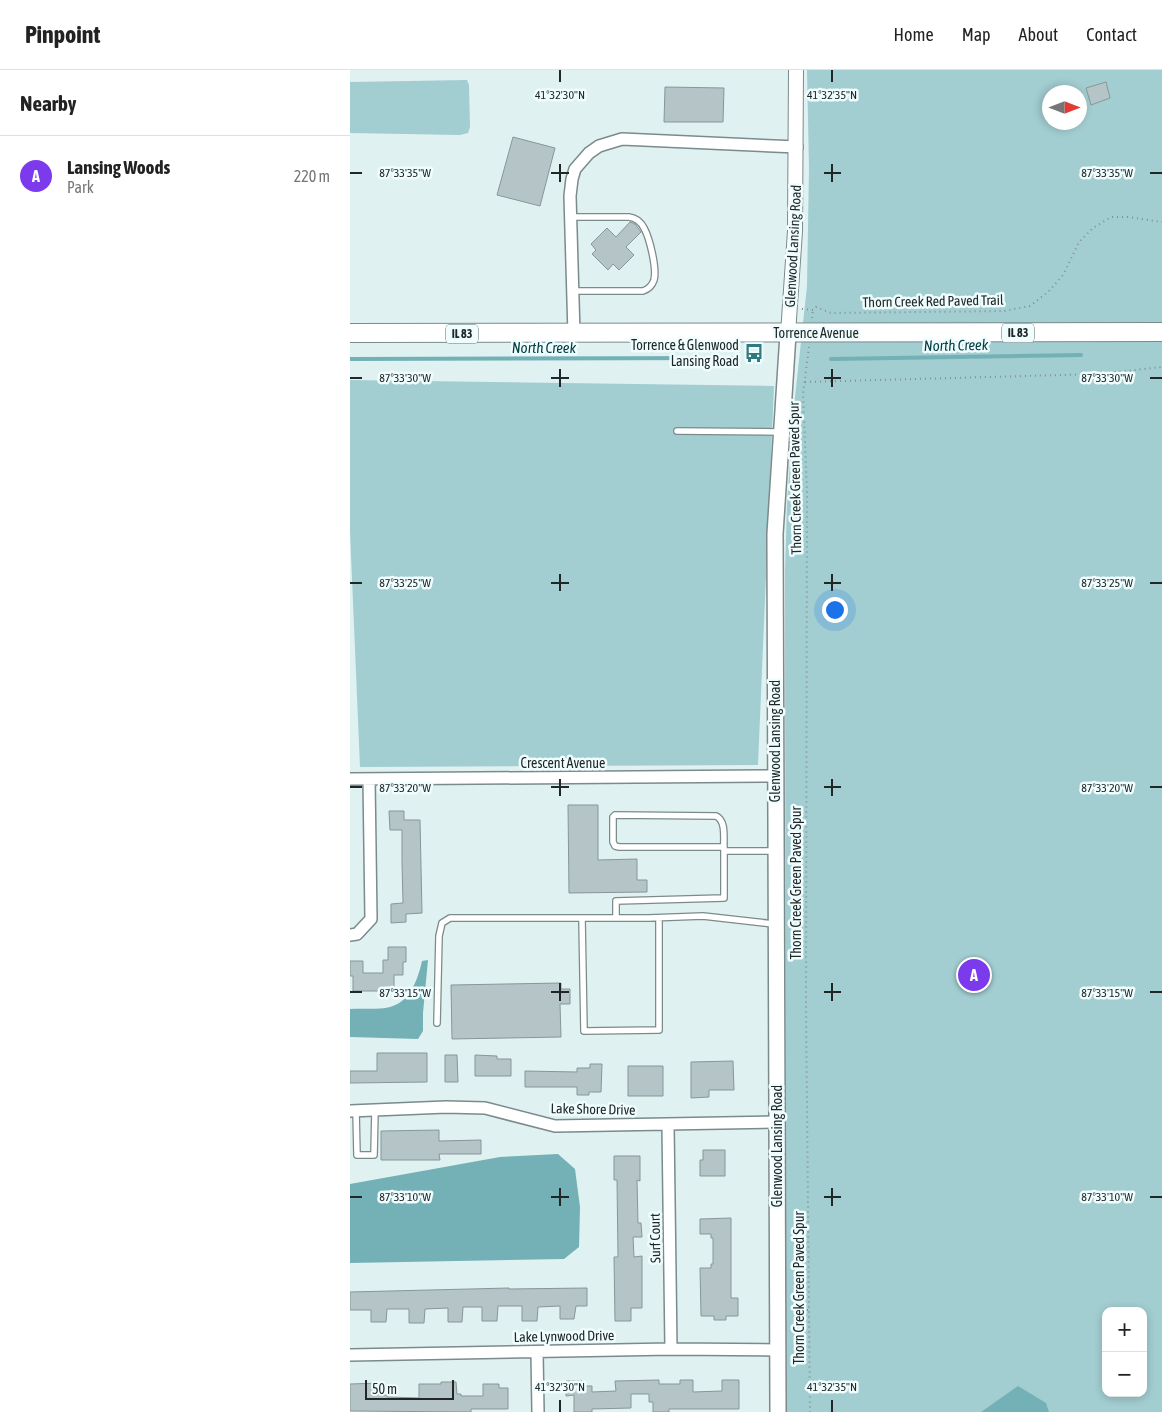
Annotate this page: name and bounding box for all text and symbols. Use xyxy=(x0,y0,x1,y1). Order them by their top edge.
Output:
text: Pinpoint xyxy=(25,21,100,48)
text: Home xyxy=(894,24,934,45)
text: Map xyxy=(962,24,991,45)
text: About xyxy=(1019,24,1058,45)
text: Contact xyxy=(1086,24,1137,45)
north arrow xyxy=(1042,85,1087,130)
text: 41°32'30"N xyxy=(535,88,585,102)
text: 41°32'35"N xyxy=(807,88,857,102)
text: Nearby xyxy=(20,91,76,115)
text: Lansing Woods xyxy=(67,156,170,178)
text: 87°33'35"W xyxy=(379,166,431,180)
text: 87°33'35"W xyxy=(1081,166,1133,180)
text: A xyxy=(32,167,40,185)
text: 220 m xyxy=(294,167,330,185)
text: Park xyxy=(67,178,94,196)
street label: Glenwood Lansing Road xyxy=(782,184,804,308)
street label: Thorn Creek Red Paved Trail xyxy=(862,292,1004,310)
road number: IL 83 xyxy=(446,324,478,344)
road number: IL 83 xyxy=(1002,324,1034,342)
street label: Torrence Avenue xyxy=(773,325,859,341)
water label: North Creek xyxy=(924,336,989,354)
place label: Torrence & Glenwood Lansing Road xyxy=(631,337,739,369)
water label: North Creek xyxy=(512,339,577,356)
bus stop icon: Torrence & Glenwood Lansing Road xyxy=(743,342,765,364)
text: 87°33'30"W xyxy=(379,371,431,385)
text: 87°33'30"W xyxy=(1081,371,1133,385)
street label: Thorn Creek Green Paved Spur xyxy=(786,400,804,555)
text: 87°33'25"W xyxy=(379,576,431,590)
text: 87°33'25"W xyxy=(1081,576,1133,590)
your location xyxy=(822,597,848,623)
street label: Glenwood Lansing Road xyxy=(767,680,783,802)
street label: Crescent Avenue xyxy=(521,755,605,771)
text: 87°33'20"W xyxy=(379,781,431,795)
text: 87°33'20"W xyxy=(1081,781,1133,795)
street label: Thorn Creek Green Paved Spur xyxy=(788,806,804,960)
pin: A xyxy=(958,956,990,994)
text: 87°33'15"W xyxy=(379,986,431,1000)
text: 87°33'15"W xyxy=(1081,986,1133,1000)
street label: Glenwood Lansing Road xyxy=(769,1085,785,1207)
street label: Lake Shore Drive xyxy=(550,1100,636,1118)
text: 87°33'10"W xyxy=(379,1190,431,1204)
text: 87°33'10"W xyxy=(1081,1190,1133,1204)
street label: Thorn Creek Green Paved Spur xyxy=(791,1211,807,1365)
street label: Surf Court xyxy=(647,1213,663,1263)
map controls xyxy=(1102,1307,1147,1397)
button: + xyxy=(1102,1307,1147,1352)
street label: Lake Lynwood Drive xyxy=(513,1327,615,1345)
button: − xyxy=(1102,1352,1147,1397)
scale bar xyxy=(365,1377,454,1400)
text: 41°32'30"N xyxy=(535,1380,585,1394)
text: 41°32'35"N xyxy=(807,1380,857,1394)
text: 50 m xyxy=(372,1381,397,1397)

